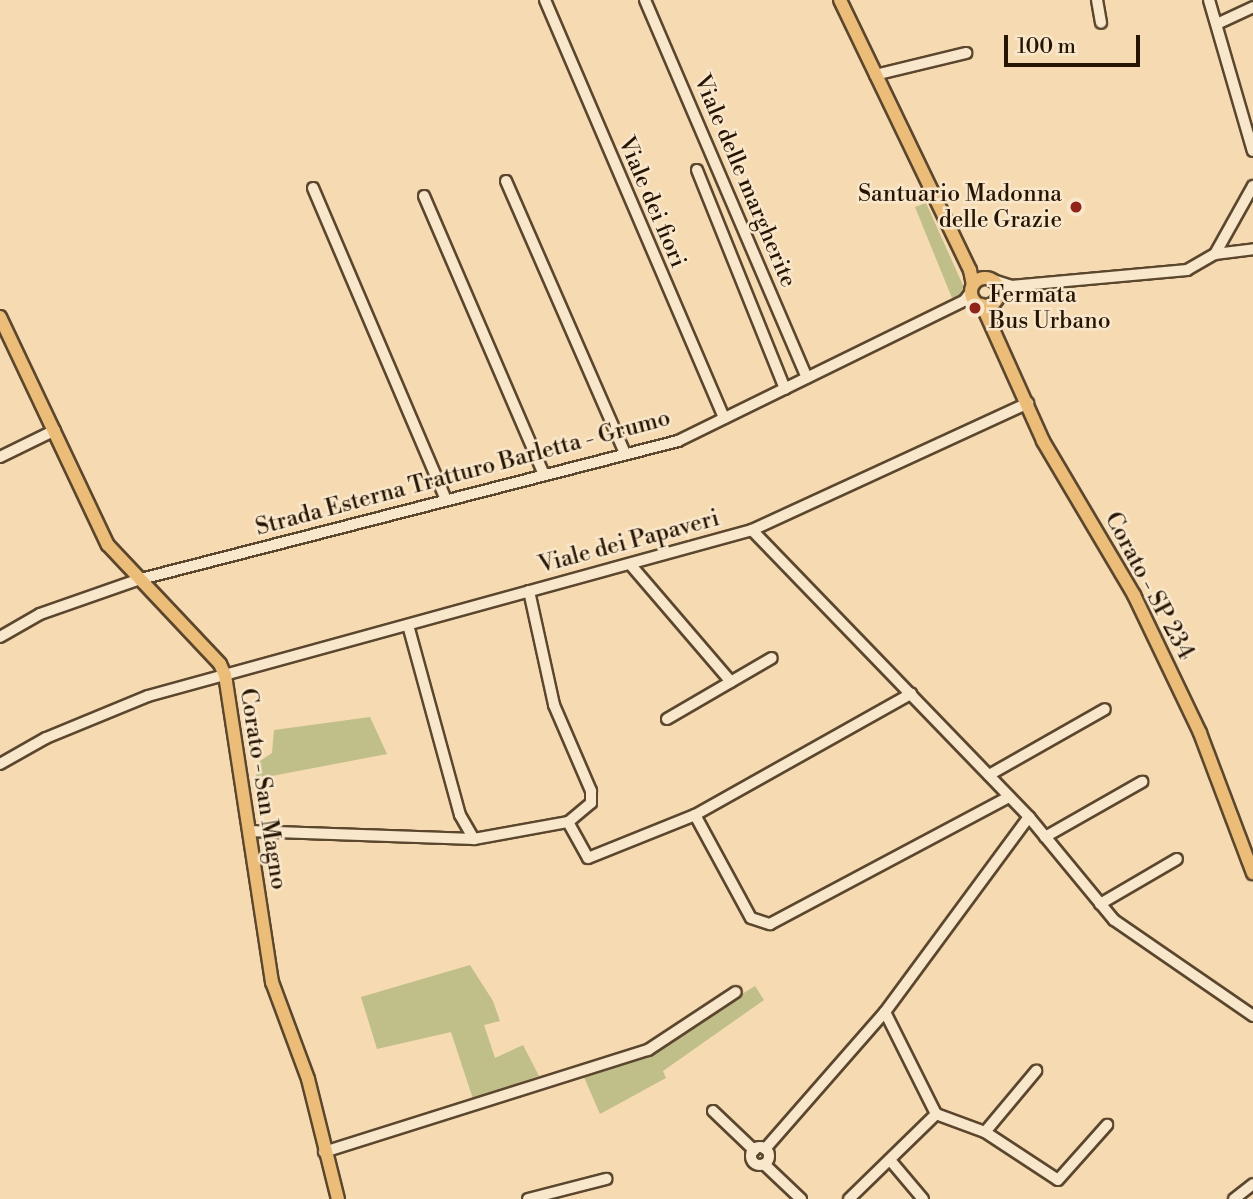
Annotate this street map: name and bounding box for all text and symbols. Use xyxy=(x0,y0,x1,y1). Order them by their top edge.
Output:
scale bar xyxy=(1008,21,1144,65)
text: 100 m xyxy=(1017,34,1076,60)
street label: Viale delle margherite xyxy=(688,71,802,291)
street label: Viale dei fiori xyxy=(612,132,692,272)
place label: Santuario Madonna delle Grazie xyxy=(858,180,1062,234)
marker: Santuario Madonna delle Grazie xyxy=(1068,199,1084,215)
place label: Fermata Bus Urbano xyxy=(989,281,1111,335)
marker: Fermata Bus Urbano xyxy=(967,300,983,316)
street label: Strada Esterna Tratturo Barletta - Grumo xyxy=(253,404,673,542)
street label: Viale dei Papaveri xyxy=(536,505,722,579)
street label: Corato - SP 234 xyxy=(1099,508,1199,664)
street label: Corato - San Magno xyxy=(233,686,293,892)

